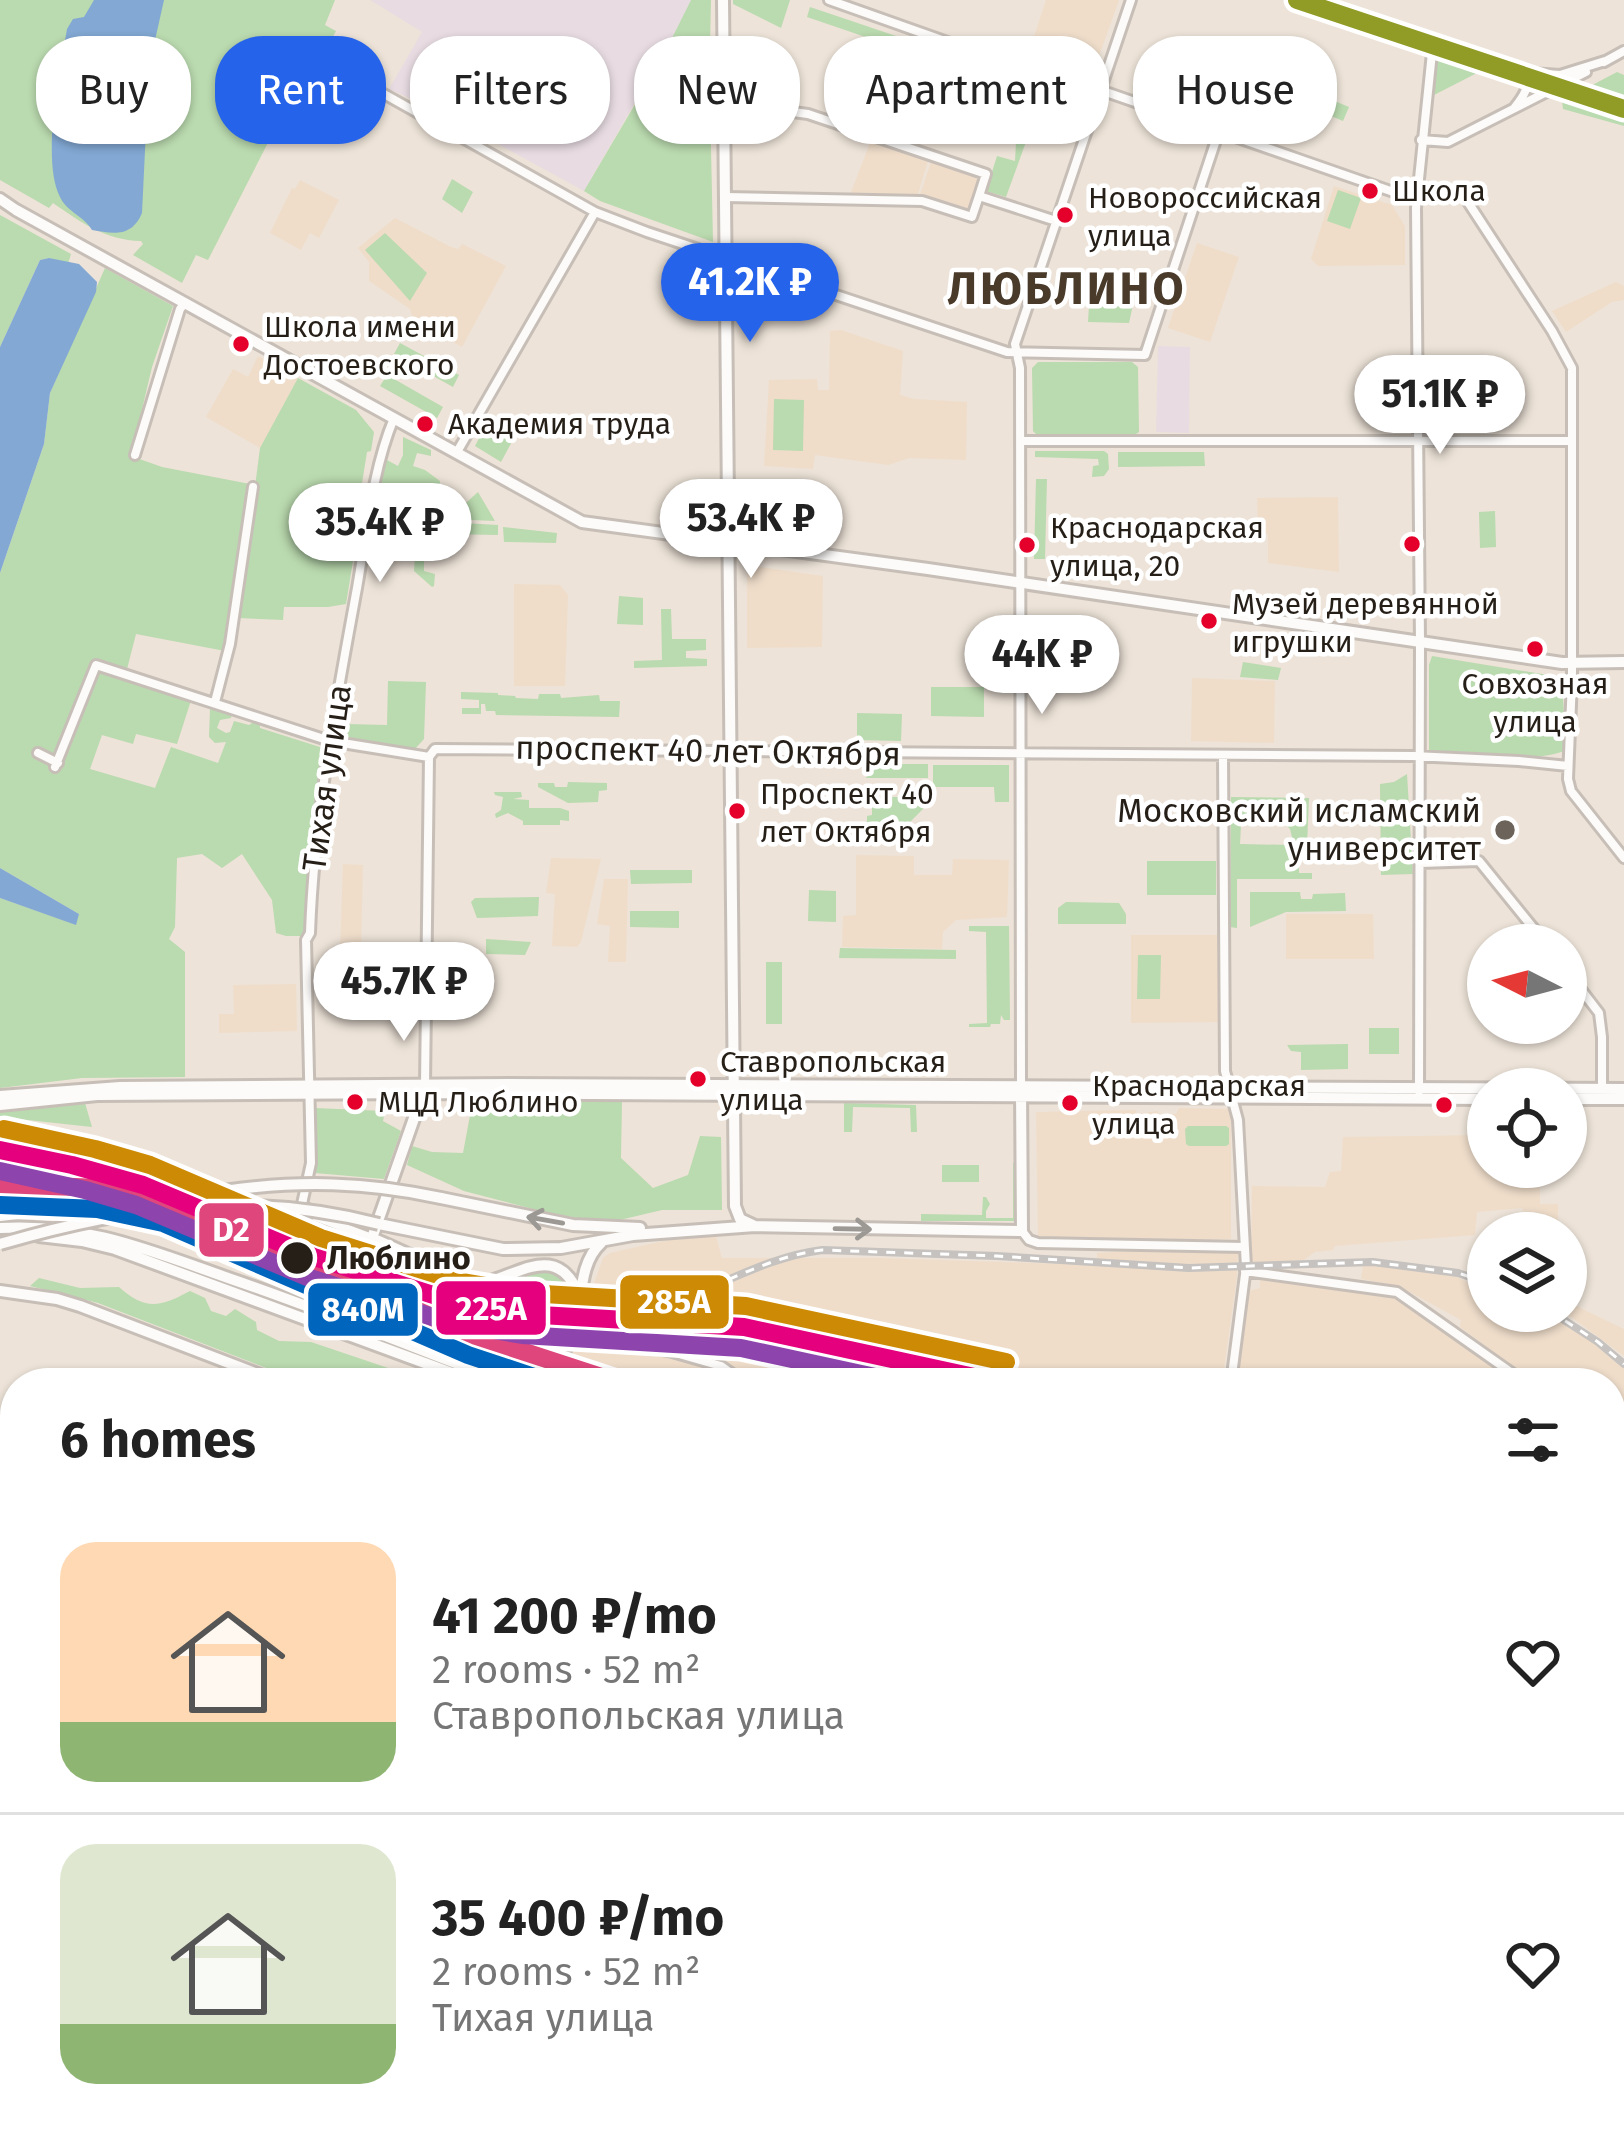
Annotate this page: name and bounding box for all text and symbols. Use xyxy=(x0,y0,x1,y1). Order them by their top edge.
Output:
chip: Buy xyxy=(36,36,191,144)
chip: Rent xyxy=(215,36,386,144)
chip: Filters xyxy=(410,36,610,144)
chip: New xyxy=(634,36,800,144)
chip: Apartment xyxy=(824,36,1109,144)
chip: House xyxy=(1133,36,1337,144)
place label: Школа xyxy=(1392,173,1486,209)
place label: Новороссийская улица xyxy=(1088,180,1322,254)
marker: Школа xyxy=(1359,180,1381,202)
marker: Новороссийская улица xyxy=(1054,204,1076,226)
pin: 41.2K ₽ xyxy=(639,243,861,345)
text: 41.2K ₽ xyxy=(688,259,812,305)
district label: ЛЮБЛИНО xyxy=(947,262,1187,316)
place label: Школа имени Достоевского xyxy=(263,309,456,383)
marker: Школа имени Достоевского xyxy=(230,333,252,355)
pin: 51.1K ₽ xyxy=(1329,355,1551,457)
text: 51.1K ₽ xyxy=(1381,371,1499,417)
place label: Академия труда xyxy=(448,406,671,442)
marker: Академия труда xyxy=(414,413,436,435)
pin: 53.4K ₽ xyxy=(640,479,862,581)
pin: 35.4K ₽ xyxy=(269,483,491,585)
text: 53.4K ₽ xyxy=(687,495,815,541)
text: 35.4K ₽ xyxy=(316,499,444,545)
place label: Краснодарская улица, 20 xyxy=(1050,510,1264,584)
unlabelled marker xyxy=(1401,533,1423,555)
marker: Краснодарская улица, 20 xyxy=(1016,534,1038,556)
place label: Музей деревянной игрушки xyxy=(1232,586,1499,660)
marker: Музей деревянной игрушки xyxy=(1198,610,1220,632)
pin: 44K ₽ xyxy=(958,615,1126,717)
text: 44K ₽ xyxy=(991,631,1093,677)
marker: Совхозная улица xyxy=(1524,638,1546,660)
place label: Совхозная улица xyxy=(1462,666,1608,740)
street label: Тихая улица xyxy=(294,682,360,874)
street label: проспект 40 лет Октября xyxy=(515,728,901,774)
place label: Проспект 40 лет Октября xyxy=(760,776,934,850)
place label: Московский исламский университет xyxy=(1117,791,1481,869)
marker: Проспект 40 лет Октября xyxy=(726,800,748,822)
marker: Московский исламский университет xyxy=(1492,817,1518,843)
north arrow xyxy=(1467,924,1587,1044)
map controls xyxy=(1467,924,1587,1332)
pin: 45.7K ₽ xyxy=(293,942,515,1044)
text: 45.7K ₽ xyxy=(340,958,468,1004)
place label: Ставропольская улица xyxy=(720,1044,946,1118)
marker: Ставропольская улица xyxy=(687,1068,709,1090)
place label: Краснодарская улица xyxy=(1092,1068,1306,1142)
button: locate xyxy=(1467,1068,1587,1188)
place label: МЦД Люблино xyxy=(378,1084,579,1120)
marker: МЦД Люблино xyxy=(344,1091,366,1113)
marker: Краснодарская улица xyxy=(1059,1092,1081,1114)
unlabelled marker xyxy=(1433,1094,1455,1116)
line badge: D2 xyxy=(197,1201,266,1259)
one-way arrow xyxy=(526,1208,565,1230)
text: D2 xyxy=(212,1210,250,1250)
button: layers xyxy=(1467,1212,1587,1332)
one-way arrow xyxy=(833,1218,872,1241)
place label: Люблино xyxy=(327,1238,471,1278)
marker: Люблино xyxy=(278,1239,316,1277)
line badge: 285А xyxy=(618,1273,731,1331)
line badge: 225А xyxy=(434,1279,548,1337)
line badge: 840М xyxy=(306,1281,420,1338)
text: 285А xyxy=(637,1282,711,1322)
text: 225А xyxy=(455,1289,527,1329)
text: 840М xyxy=(321,1290,405,1330)
icon: filters xyxy=(1500,1407,1566,1473)
text: 6 homes xyxy=(60,1409,256,1471)
text: 41 200 ₽/mo xyxy=(432,1585,717,1647)
icon: home xyxy=(156,1590,300,1734)
icon: heart xyxy=(1500,1629,1566,1695)
text: 2 rooms · 52 m² xyxy=(432,1647,700,1693)
text: Ставропольская улица xyxy=(432,1693,845,1739)
text: 35 400 ₽/mo xyxy=(432,1887,724,1949)
icon: home xyxy=(156,1892,300,2036)
icon: heart xyxy=(1500,1931,1566,1997)
text: 2 rooms · 52 m² xyxy=(432,1949,700,1995)
text: Тихая улица xyxy=(432,1995,654,2041)

